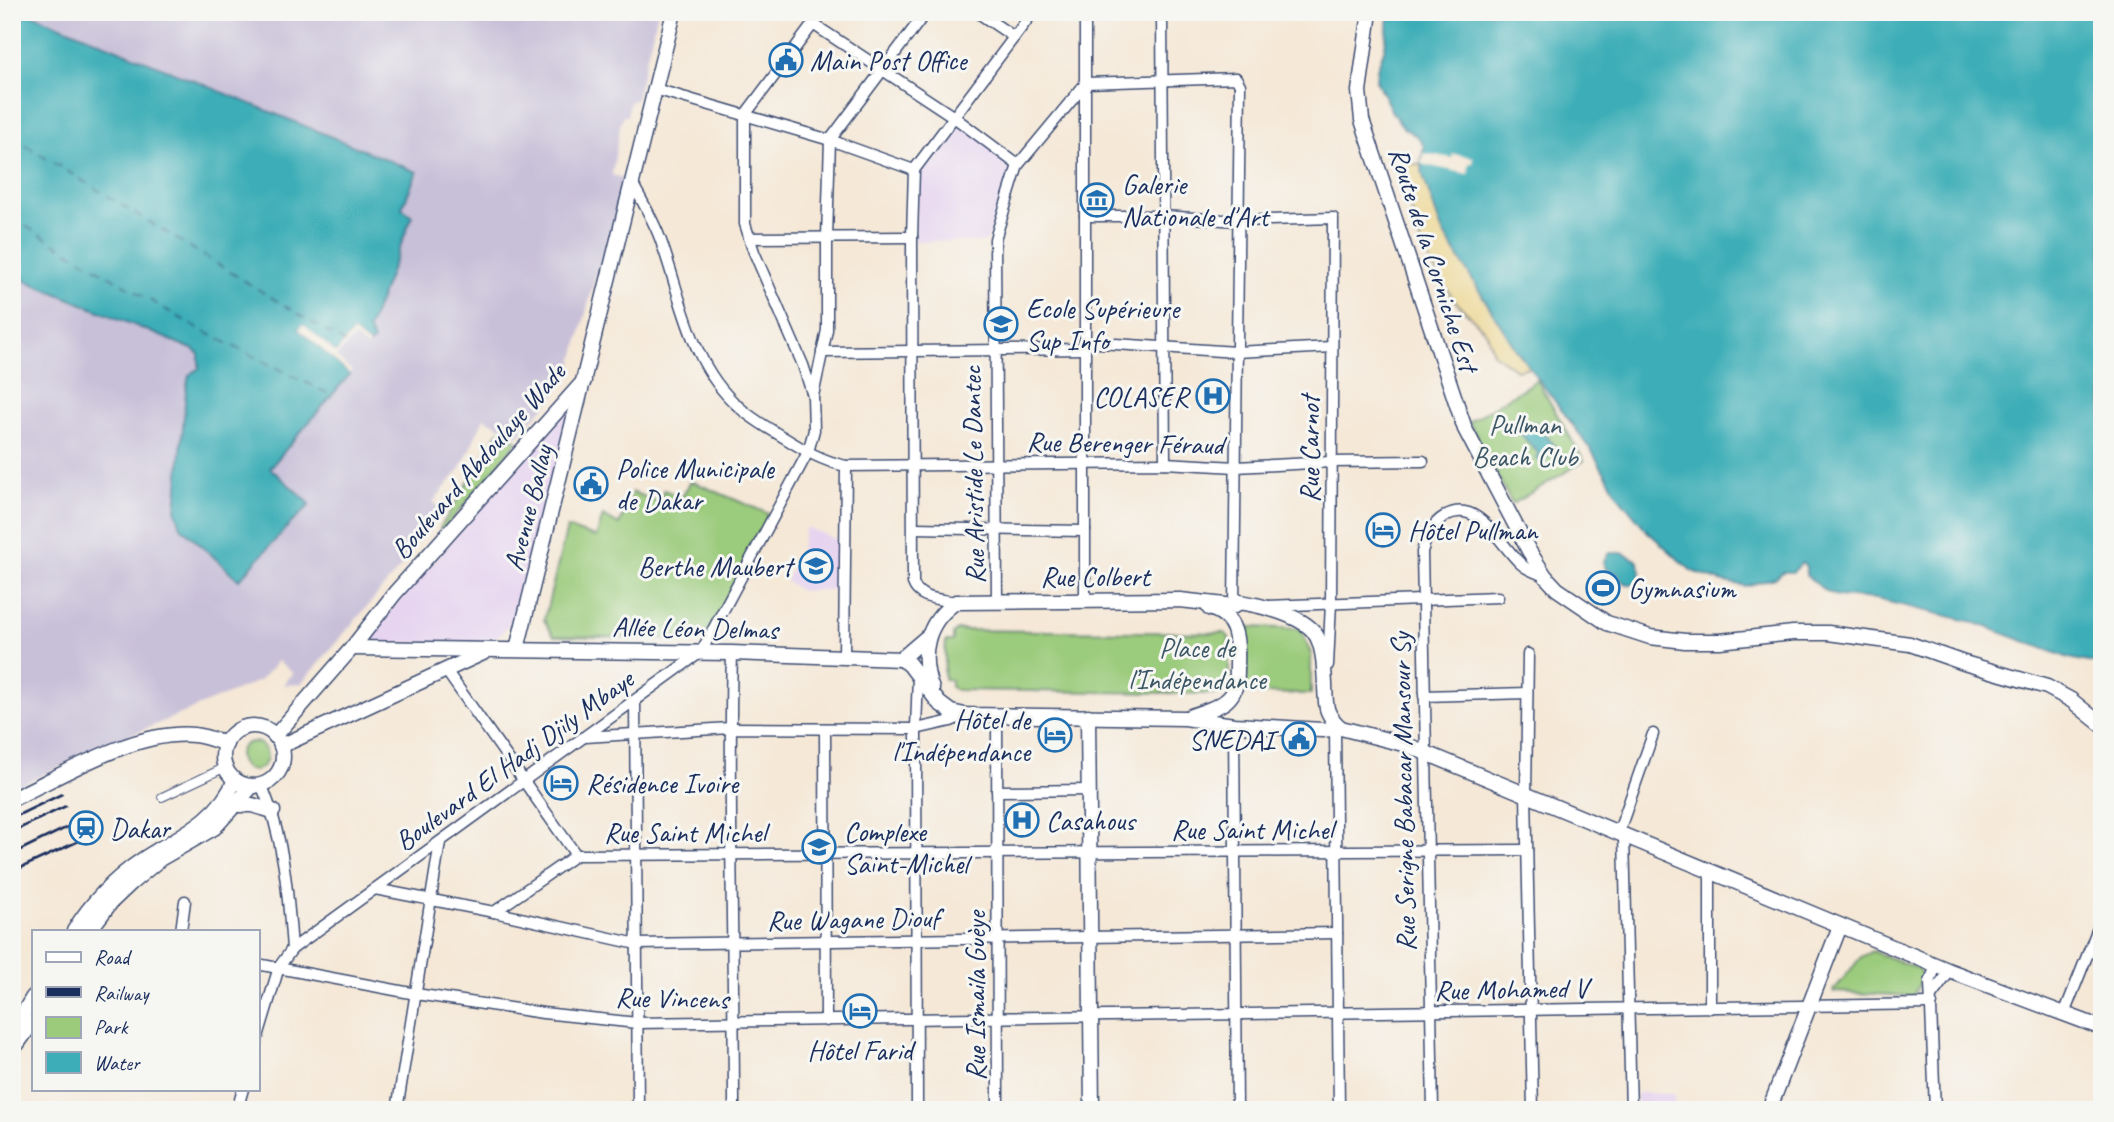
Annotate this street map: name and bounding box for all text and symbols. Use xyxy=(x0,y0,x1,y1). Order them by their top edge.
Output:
public building icon: Main Post Office xyxy=(767,41,805,79)
place label: Main Post Office xyxy=(810,43,968,78)
street label: Route de la Corniche Est xyxy=(1381,142,1488,379)
place label: Galerie Nationale d'Art xyxy=(1122,167,1271,234)
museum icon: Galerie Nationale d'Art xyxy=(1078,181,1116,219)
place label: Ecole Supérieure Sup Info xyxy=(1026,291,1181,358)
school or university icon: Ecole Supérieure Sup Info xyxy=(982,305,1020,343)
street label: Boulevard Abdoulaye Wade xyxy=(383,354,574,566)
street label: Rue Aristide Le Dantec xyxy=(954,364,992,584)
hospital icon: COLASER xyxy=(1194,377,1232,415)
place label: COLASER xyxy=(1093,379,1191,414)
street label: Rue Carnot xyxy=(1292,392,1327,503)
park label: Pullman Beach Club xyxy=(1472,407,1579,474)
street label: Rue Berenger Féraud xyxy=(1026,424,1228,462)
street label: Avenue Ballay xyxy=(496,439,561,574)
place label: Police Municipale de Dakar xyxy=(616,451,776,518)
public building icon: Police Municipale de Dakar xyxy=(572,465,610,503)
hotel icon: Hôtel Pullman xyxy=(1364,511,1402,549)
place label: Hôtel Pullman xyxy=(1408,513,1539,548)
school or university icon: Berthe Maubert xyxy=(797,547,835,585)
place label: Berthe Maubert xyxy=(638,549,796,584)
street label: Rue Colbert xyxy=(1040,559,1152,594)
sports icon: Gymnasium xyxy=(1584,569,1622,607)
place label: Gymnasium xyxy=(1628,571,1737,606)
street label: Allée Léon Delmas xyxy=(612,609,780,647)
park label: Place de l’Indépendance xyxy=(1128,630,1268,697)
street label: Rue Serigne Babacar Mansour Sy xyxy=(1383,630,1423,952)
street label: Boulevard El Hadj Djily Mbaye xyxy=(388,661,642,858)
place label: Hôtel de l'Indépendance xyxy=(892,702,1032,769)
hotel icon: Hôtel de l'Indépendance xyxy=(1036,716,1074,754)
public building icon: SNEDAI xyxy=(1280,720,1318,758)
place label: SNEDAI xyxy=(1189,722,1280,757)
hotel icon: Résidence Ivoire xyxy=(542,764,580,802)
place label: Résidence Ivoire xyxy=(586,766,740,801)
hospital icon: Casahous xyxy=(1003,801,1041,839)
place label: Casahous xyxy=(1046,803,1137,838)
station icon: Dakar xyxy=(67,809,105,847)
place label: Dakar xyxy=(110,811,172,846)
street label: Rue Saint Michel xyxy=(1171,812,1338,847)
place label: Complexe Saint-Michel xyxy=(844,814,973,881)
street label: Rue Saint Michel xyxy=(604,815,771,850)
school or university icon: Complexe Saint-Michel xyxy=(800,828,838,866)
street label: Rue Wagane Diouf xyxy=(766,900,945,938)
street label: Rue Ismaila Guèye xyxy=(958,909,993,1081)
legend xyxy=(32,930,259,1090)
text: Road xyxy=(94,944,133,970)
street label: Rue Mohamed V xyxy=(1434,970,1593,1008)
text: Railway xyxy=(94,980,150,1006)
street label: Rue Vincens xyxy=(615,980,731,1017)
hotel icon: Hôtel Farid xyxy=(841,992,879,1030)
text: Park xyxy=(94,1014,129,1040)
place label: Hôtel Farid xyxy=(808,1033,916,1068)
text: Water xyxy=(94,1050,141,1076)

